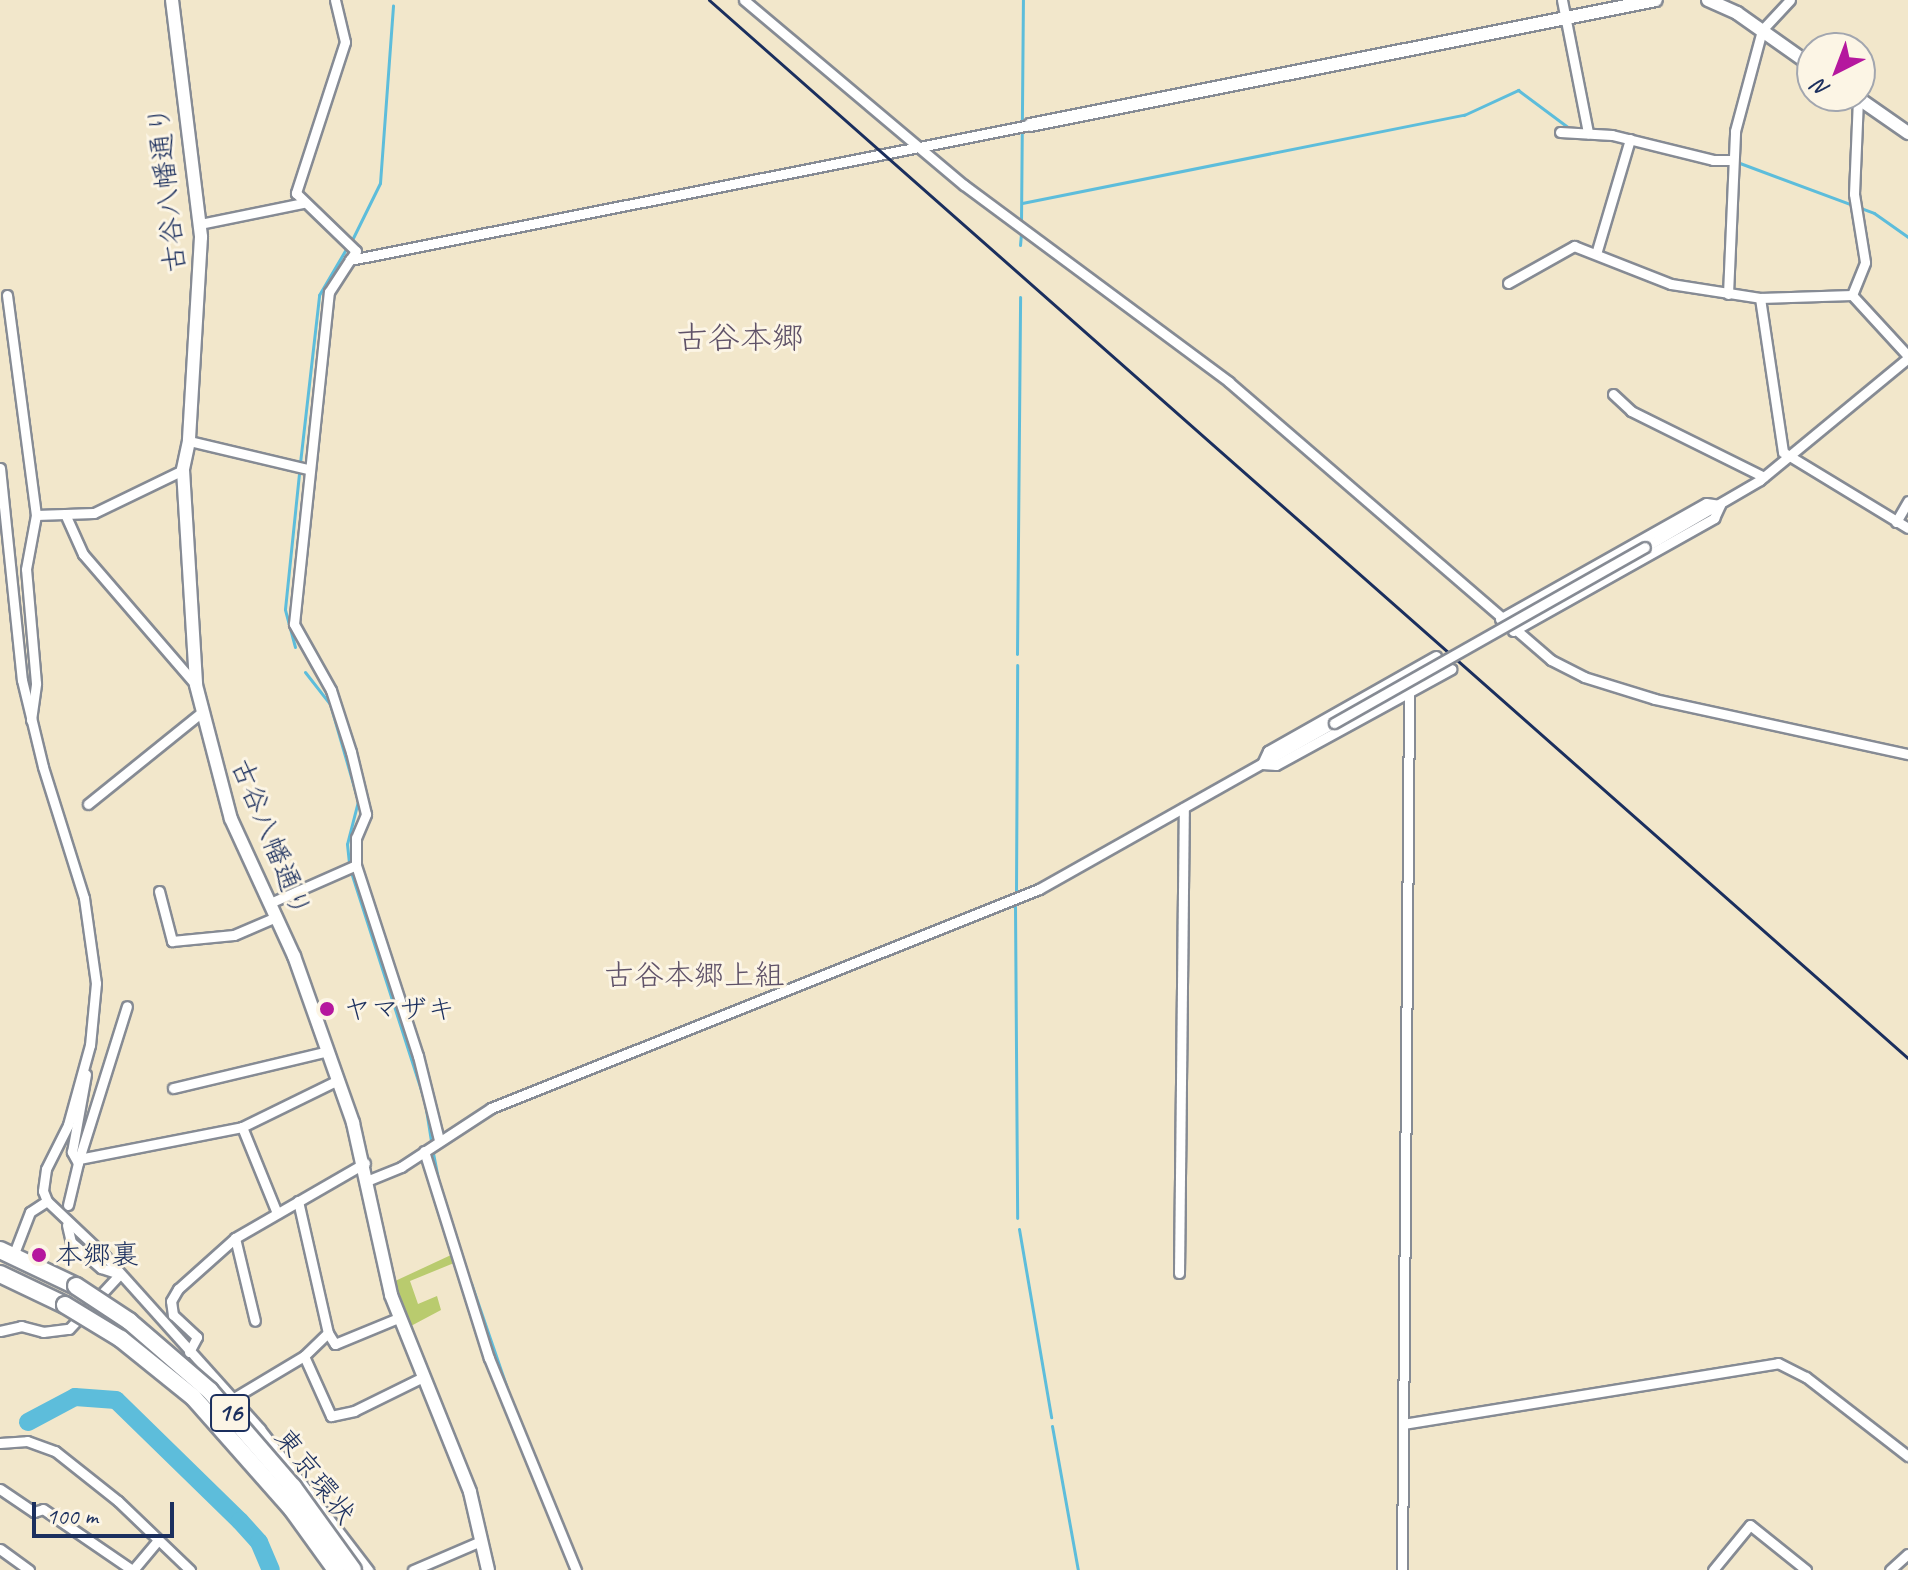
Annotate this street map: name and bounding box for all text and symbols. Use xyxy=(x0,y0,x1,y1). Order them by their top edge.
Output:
north arrow xyxy=(1796,32,1876,112)
text: N xyxy=(1807,73,1836,103)
street label: 古谷八幡通り xyxy=(142,104,192,274)
district label: 古谷本郷 xyxy=(676,319,804,357)
street label: 古谷八幡通り xyxy=(224,754,318,922)
district label: 古谷本郷上組 xyxy=(604,957,784,993)
place label: ヤマザキ xyxy=(343,992,455,1026)
marker: ヤマザキ xyxy=(318,1000,336,1018)
place label: 本郷裏 xyxy=(55,1238,139,1272)
marker: 本郷裏 xyxy=(30,1246,48,1264)
road number: 16 xyxy=(210,1391,250,1435)
street label: 東京環状 xyxy=(267,1422,363,1530)
scale bar xyxy=(36,1486,178,1536)
text: 100 m xyxy=(46,1501,98,1531)

